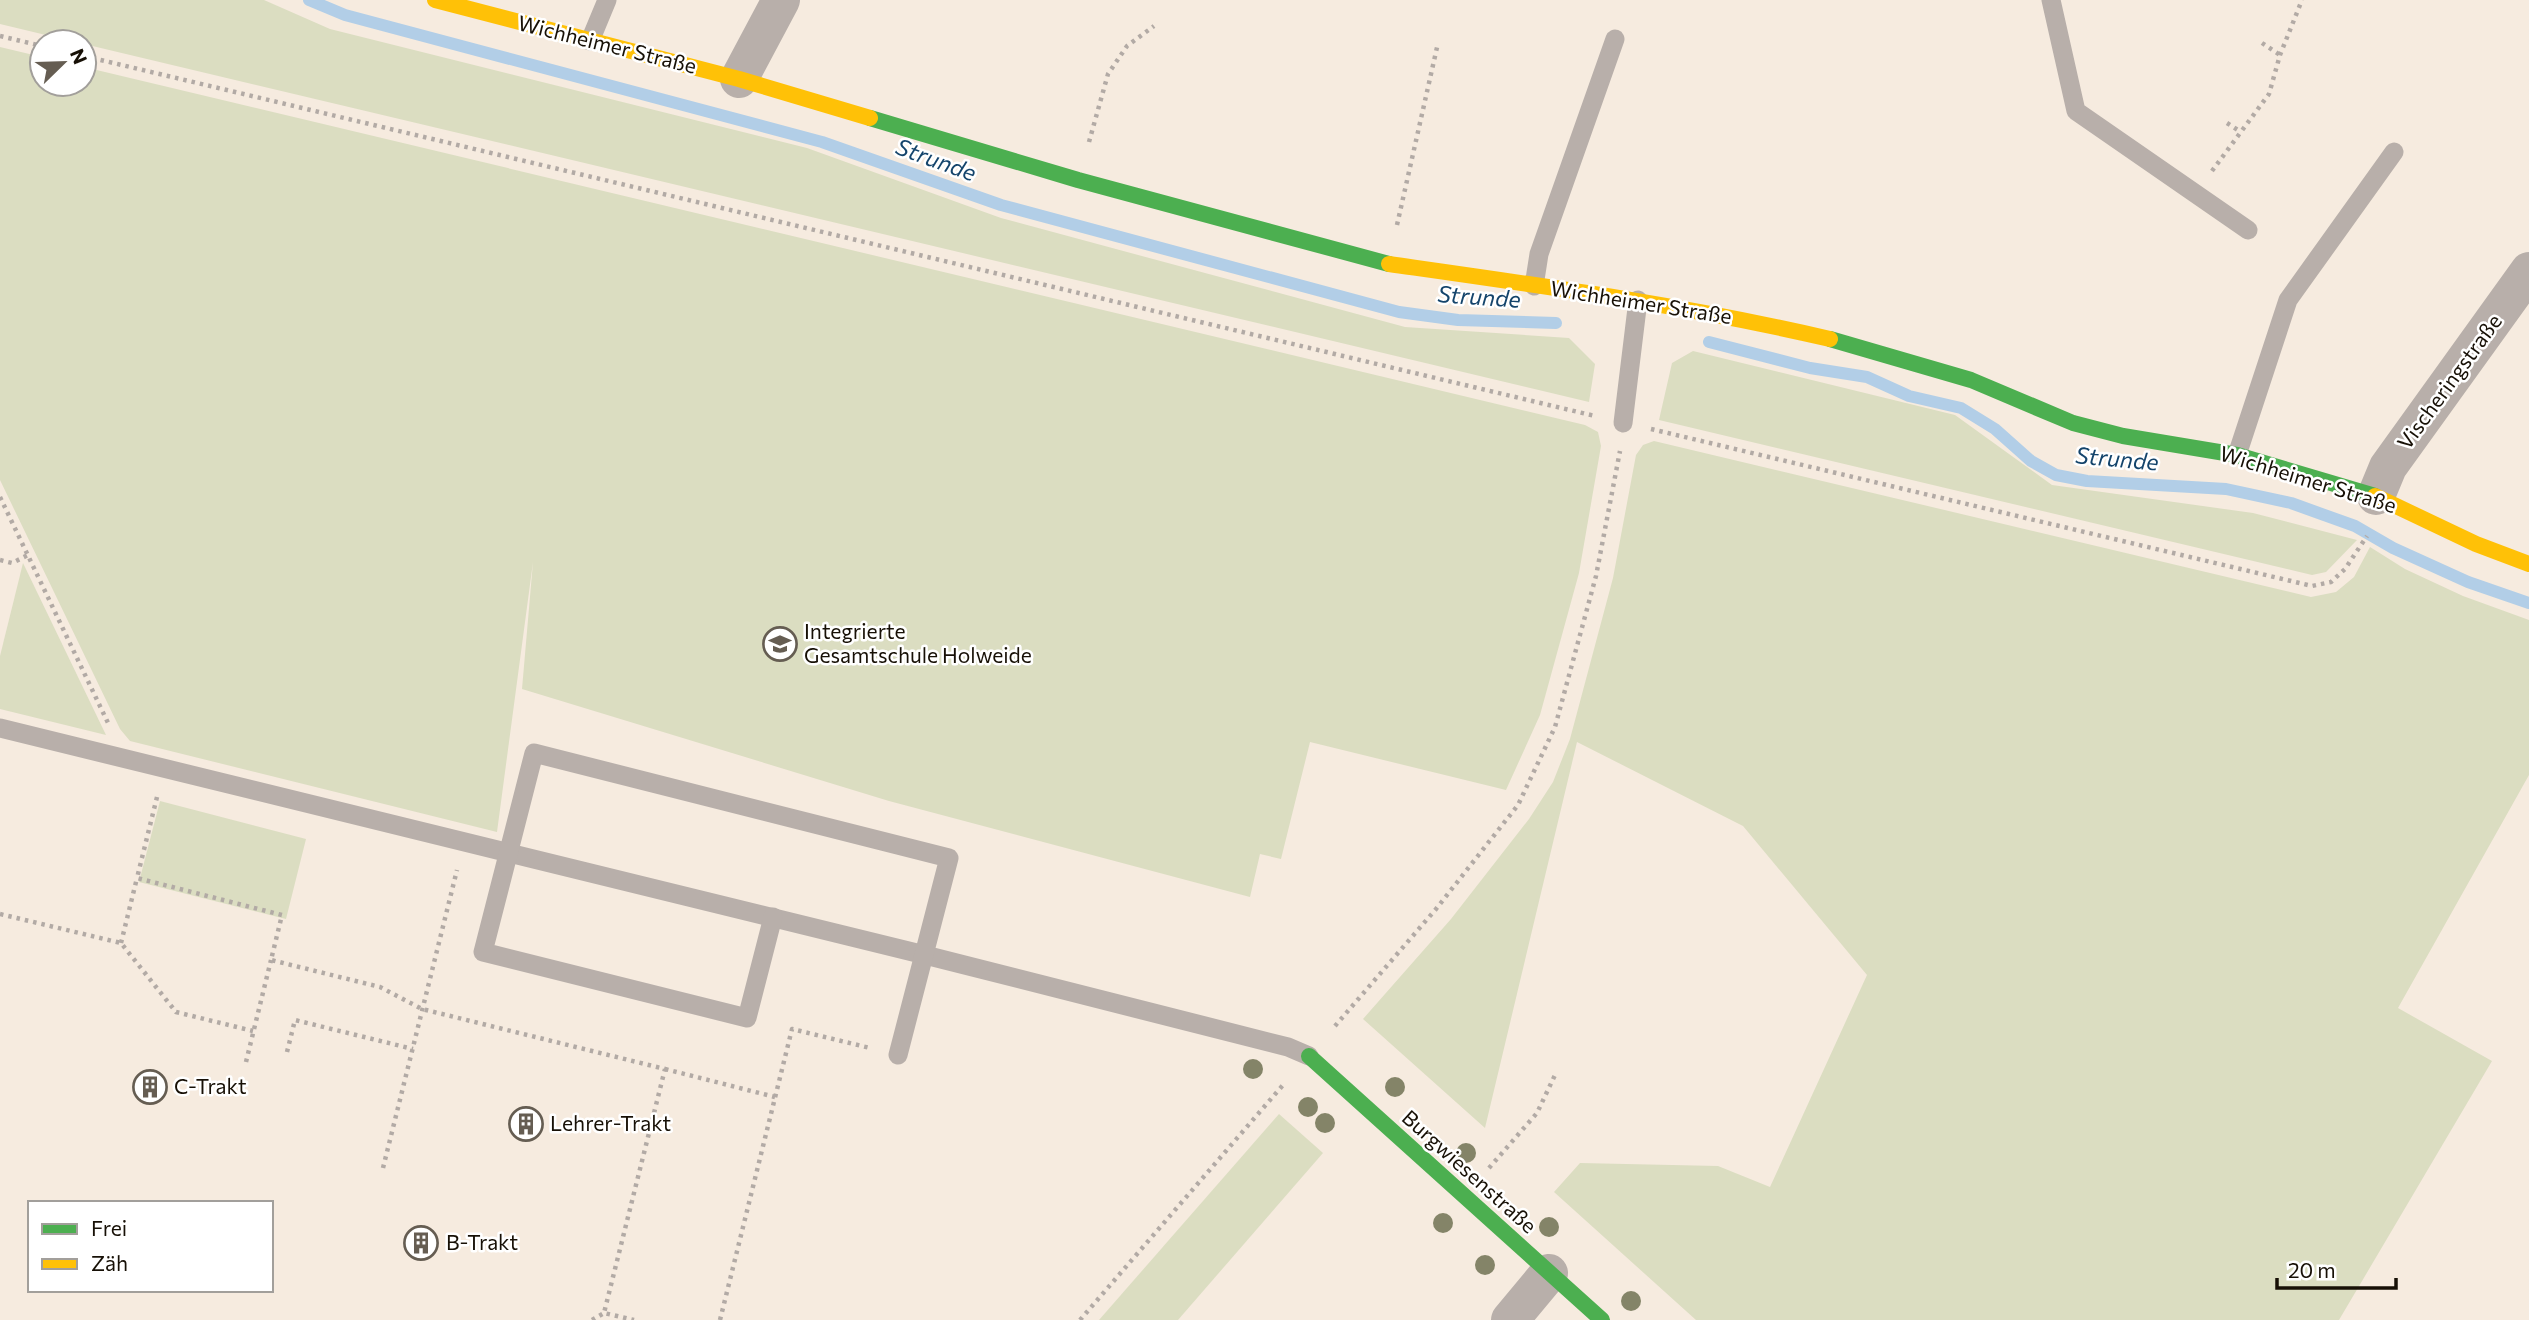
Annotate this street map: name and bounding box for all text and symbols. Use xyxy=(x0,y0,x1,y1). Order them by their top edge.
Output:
street label: Wichheimer Straße xyxy=(515,9,699,78)
north arrow xyxy=(28,28,98,98)
text: N xyxy=(66,45,92,67)
water label: Strunde xyxy=(892,132,980,186)
street label: Wichheimer Straße xyxy=(1549,275,1734,328)
water label: Strunde xyxy=(1437,279,1522,313)
street label: Vischeringstraße xyxy=(2391,309,2506,454)
water label: Strunde xyxy=(2074,440,2160,476)
street label: Wichheimer Straße xyxy=(2217,440,2400,517)
place label: Integrierte Gesamtschule Holweide xyxy=(804,618,1032,667)
school or university icon: Integrierte Gesamtschule Holweide xyxy=(761,625,799,663)
building icon: C-Trakt xyxy=(131,1068,169,1106)
place label: C-Trakt xyxy=(174,1073,247,1098)
street label: Burgwiesenstraße xyxy=(1398,1104,1542,1238)
building icon: Lehrer-Trakt xyxy=(507,1105,545,1143)
place label: Lehrer-Trakt xyxy=(550,1110,671,1135)
legend xyxy=(28,1201,273,1292)
text: Frei xyxy=(91,1215,127,1240)
building icon: B-Trakt xyxy=(402,1224,440,1262)
place label: B-Trakt xyxy=(446,1229,518,1254)
scale bar xyxy=(2277,1246,2396,1290)
text: Zäh xyxy=(91,1250,128,1275)
text: 20 m xyxy=(2288,1257,2336,1282)

